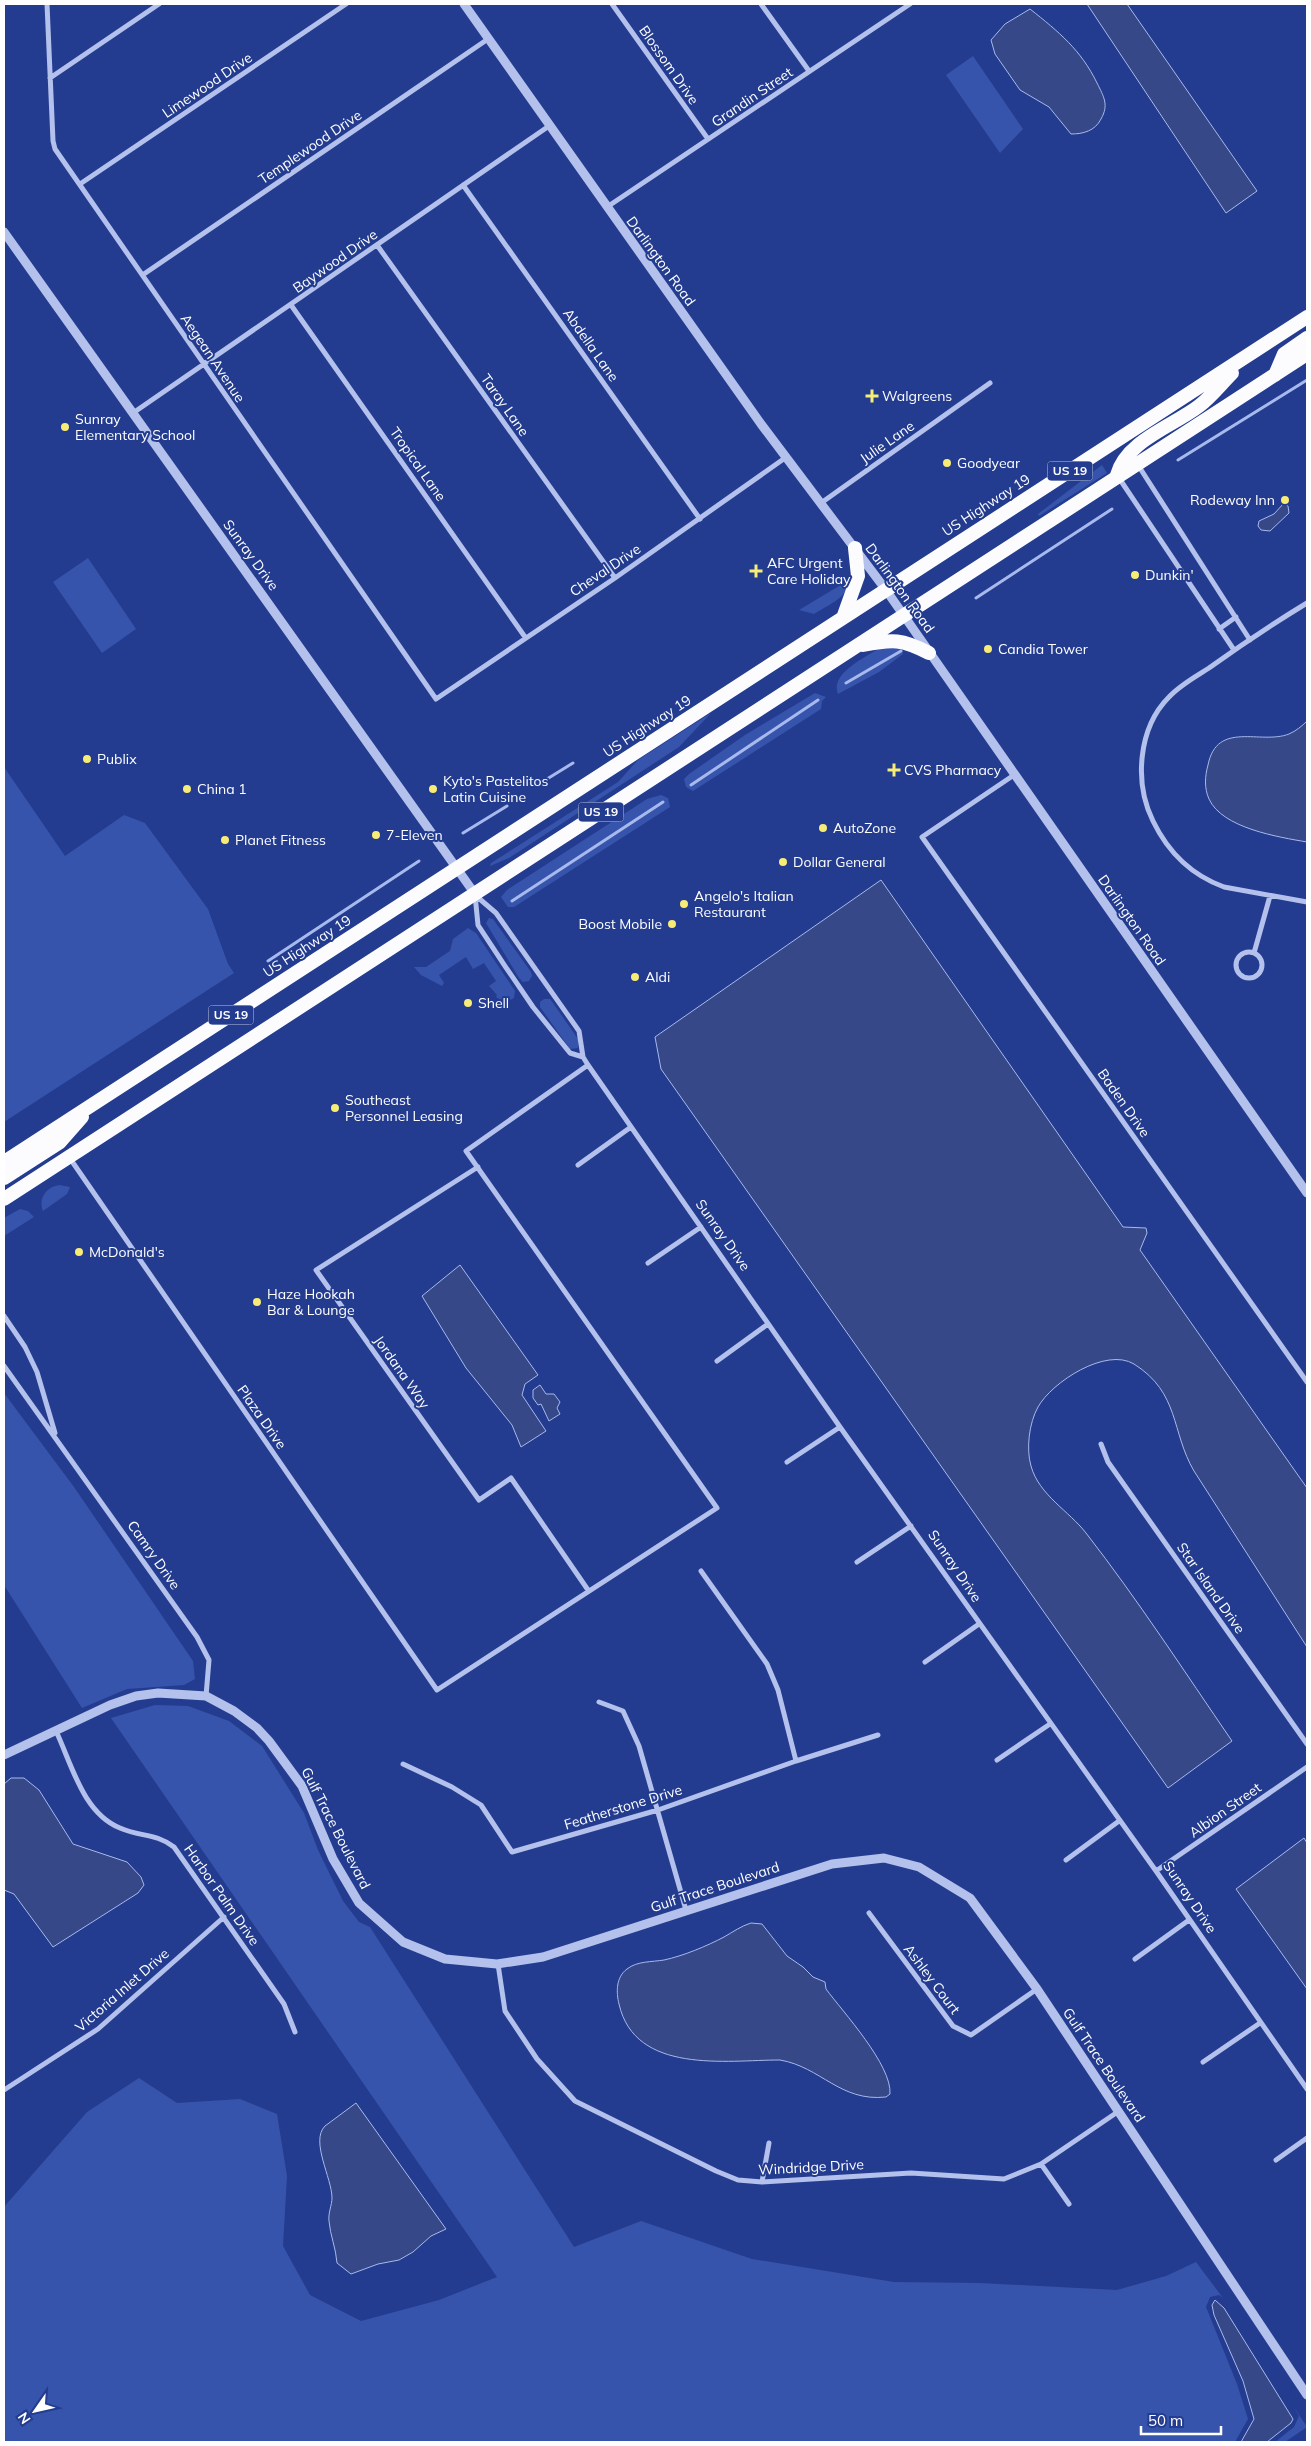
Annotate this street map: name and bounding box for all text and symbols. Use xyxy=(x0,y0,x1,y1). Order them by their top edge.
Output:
street label: Blossom Drive xyxy=(635,22,703,108)
street label: Limewood Drive xyxy=(159,48,255,122)
street label: Grandin Street xyxy=(708,63,796,131)
street label: Templewood Drive xyxy=(255,106,365,188)
street label: Darlington Road xyxy=(622,213,700,309)
street label: Baywood Drive xyxy=(289,225,381,297)
street label: Abdella Lane xyxy=(559,305,623,385)
street label: Aegean Avenue xyxy=(177,310,249,406)
street label: Taray Lane xyxy=(477,370,533,440)
place label: Walgreens xyxy=(882,387,952,405)
marker: Walgreens xyxy=(866,390,878,402)
place label: Sunray Elementary School xyxy=(75,410,195,444)
street label: Julie Lane xyxy=(856,417,918,467)
marker: Sunray Elementary School xyxy=(59,421,71,433)
street label: Tropical Lane xyxy=(386,424,450,504)
place label: Goodyear xyxy=(957,454,1021,472)
marker: Goodyear xyxy=(941,457,953,469)
road number: US 19 xyxy=(1048,462,1092,481)
street label: US Highway 19 xyxy=(939,470,1033,540)
place label: Rodeway Inn xyxy=(1190,491,1275,509)
marker: Rodeway Inn xyxy=(1279,494,1291,506)
street label: Sunray Drive xyxy=(219,516,283,594)
street label: Cheval Drive xyxy=(566,540,644,600)
street label: Darlington Road xyxy=(861,540,939,636)
place label: AFC Urgent Care Holiday xyxy=(767,554,851,588)
marker: AFC Urgent Care Holiday xyxy=(749,564,763,578)
place label: Dunkin' xyxy=(1145,566,1194,584)
marker: Dunkin' xyxy=(1129,569,1141,581)
place label: Candia Tower xyxy=(998,640,1089,658)
marker: Candia Tower xyxy=(982,643,994,655)
street label: US Highway 19 xyxy=(600,691,694,761)
place label: Publix xyxy=(97,750,137,768)
marker: Publix xyxy=(81,753,93,765)
place label: CVS Pharmacy xyxy=(904,761,1002,779)
marker: CVS Pharmacy xyxy=(888,764,900,776)
place label: Kyto's Pastelitos Latin Cuisine xyxy=(443,772,549,806)
place label: China 1 xyxy=(197,780,247,798)
marker: China 1 xyxy=(181,783,193,795)
marker: Kyto's Pastelitos Latin Cuisine xyxy=(427,783,439,795)
road number: US 19 xyxy=(578,802,624,822)
place label: AutoZone xyxy=(833,819,896,837)
marker: AutoZone xyxy=(817,822,829,834)
place label: 7-Eleven xyxy=(386,826,443,844)
marker: 7-Eleven xyxy=(370,829,382,841)
place label: Planet Fitness xyxy=(235,831,326,849)
marker: Planet Fitness xyxy=(219,834,231,846)
place label: Dollar General xyxy=(793,853,886,871)
marker: Dollar General xyxy=(777,856,789,868)
street label: Darlington Road xyxy=(1094,871,1170,969)
place label: Angelo's Italian Restaurant xyxy=(694,887,794,921)
marker: Angelo's Italian Restaurant xyxy=(678,898,690,910)
street label: US Highway 19 xyxy=(260,911,354,981)
place label: Boost Mobile xyxy=(578,915,662,933)
marker: Boost Mobile xyxy=(666,918,678,930)
place label: Aldi xyxy=(645,968,670,986)
marker: Aldi xyxy=(629,971,641,983)
place label: Shell xyxy=(478,994,509,1012)
marker: Shell xyxy=(462,997,474,1009)
road number: US 19 xyxy=(208,1006,254,1024)
street label: Baden Drive xyxy=(1094,1065,1154,1141)
place label: Southeast Personnel Leasing xyxy=(345,1091,463,1125)
marker: Southeast Personnel Leasing xyxy=(329,1102,341,1114)
street label: Sunray Drive xyxy=(692,1196,754,1274)
place label: McDonald's xyxy=(89,1243,165,1261)
marker: McDonald's xyxy=(73,1246,85,1258)
place label: Haze Hookah Bar & Lounge xyxy=(267,1285,355,1319)
marker: Haze Hookah Bar & Lounge xyxy=(251,1296,263,1308)
street label: Jordana Way xyxy=(370,1332,434,1413)
street label: Plaza Drive xyxy=(233,1382,291,1452)
street label: Camry Drive xyxy=(124,1517,184,1593)
street label: Sunray Drive xyxy=(924,1526,986,1606)
street label: Star Island Drive xyxy=(1173,1539,1249,1637)
street label: Gulf Trace Boulevard xyxy=(297,1764,375,1892)
street label: Albion Street xyxy=(1185,1779,1265,1841)
street label: Featherstone Drive xyxy=(562,1781,684,1833)
street label: Harbor Palm Drive xyxy=(180,1841,264,1949)
street label: Sunray Drive xyxy=(1159,1857,1221,1937)
street label: Gulf Trace Boulevard xyxy=(648,1858,782,1916)
street label: Ashley Court xyxy=(900,1941,964,2018)
street label: Victoria Inlet Drive xyxy=(71,1944,173,2036)
street label: Gulf Trace Boulevard xyxy=(1059,2004,1149,2126)
street label: Windridge Drive xyxy=(758,2155,864,2179)
north arrow xyxy=(10,2386,60,2436)
scale bar xyxy=(1141,2404,1221,2436)
text: N xyxy=(14,2409,35,2428)
text: 50 m xyxy=(1148,2411,1183,2430)

